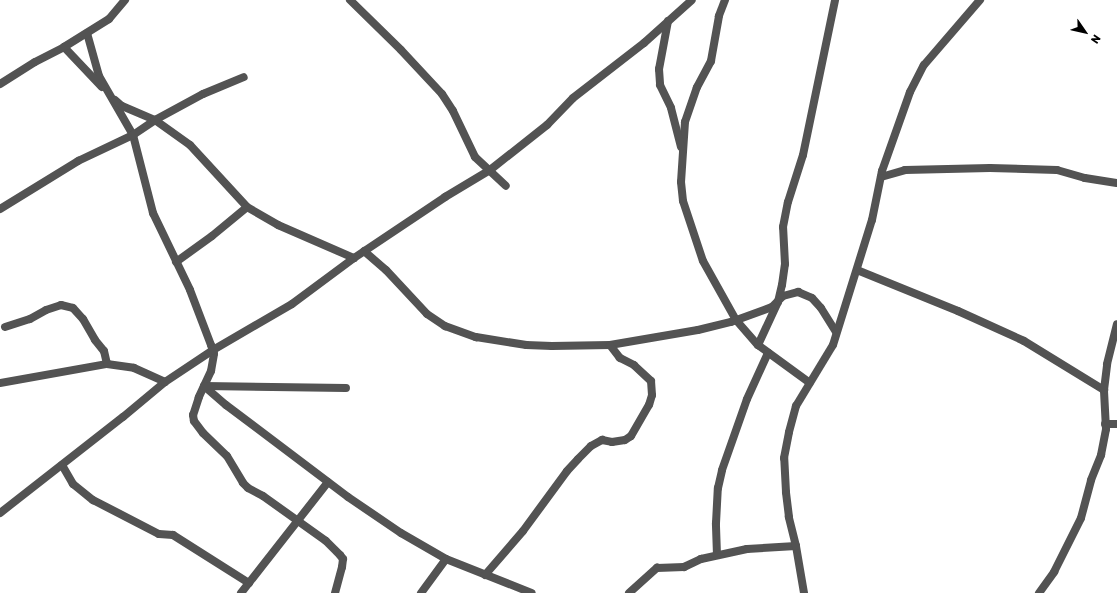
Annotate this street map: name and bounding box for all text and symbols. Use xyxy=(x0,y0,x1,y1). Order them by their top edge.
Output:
north arrow xyxy=(1065,12,1105,52)
text: N xyxy=(1088,32,1103,46)

